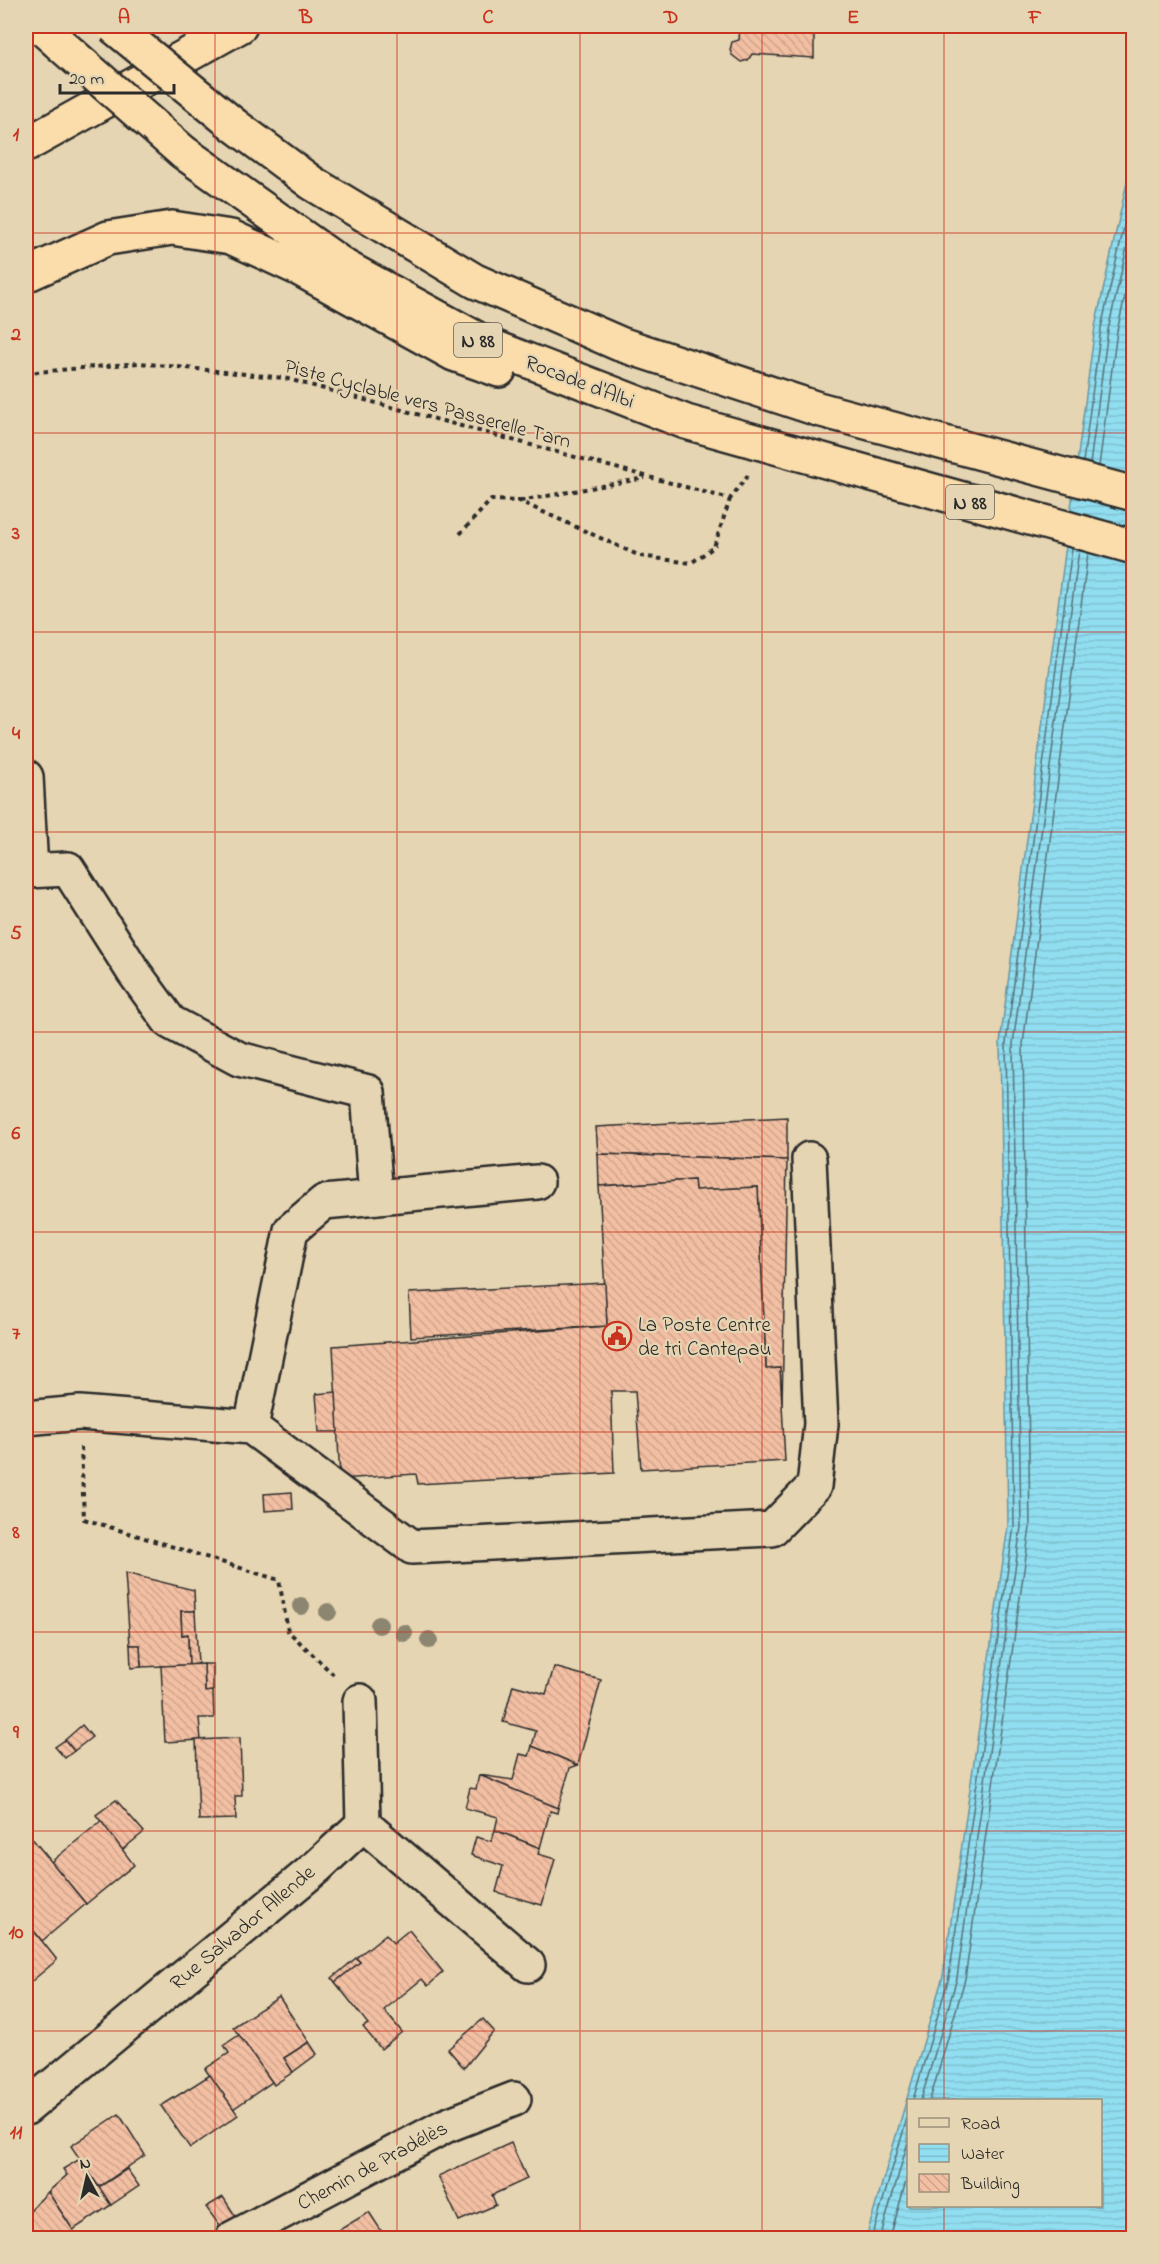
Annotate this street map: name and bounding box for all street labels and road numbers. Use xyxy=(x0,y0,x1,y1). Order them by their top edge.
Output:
road number: N 88 xyxy=(454,323,502,357)
street label: Rocade d'Albi xyxy=(520,348,638,417)
street label: Piste Cyclable vers Passerelle Tarn xyxy=(280,352,574,460)
road number: N 88 xyxy=(946,485,994,519)
street label: Rue Salvador Allende xyxy=(164,1858,323,1998)
street label: Chemin de Pradélès xyxy=(292,2114,454,2219)

